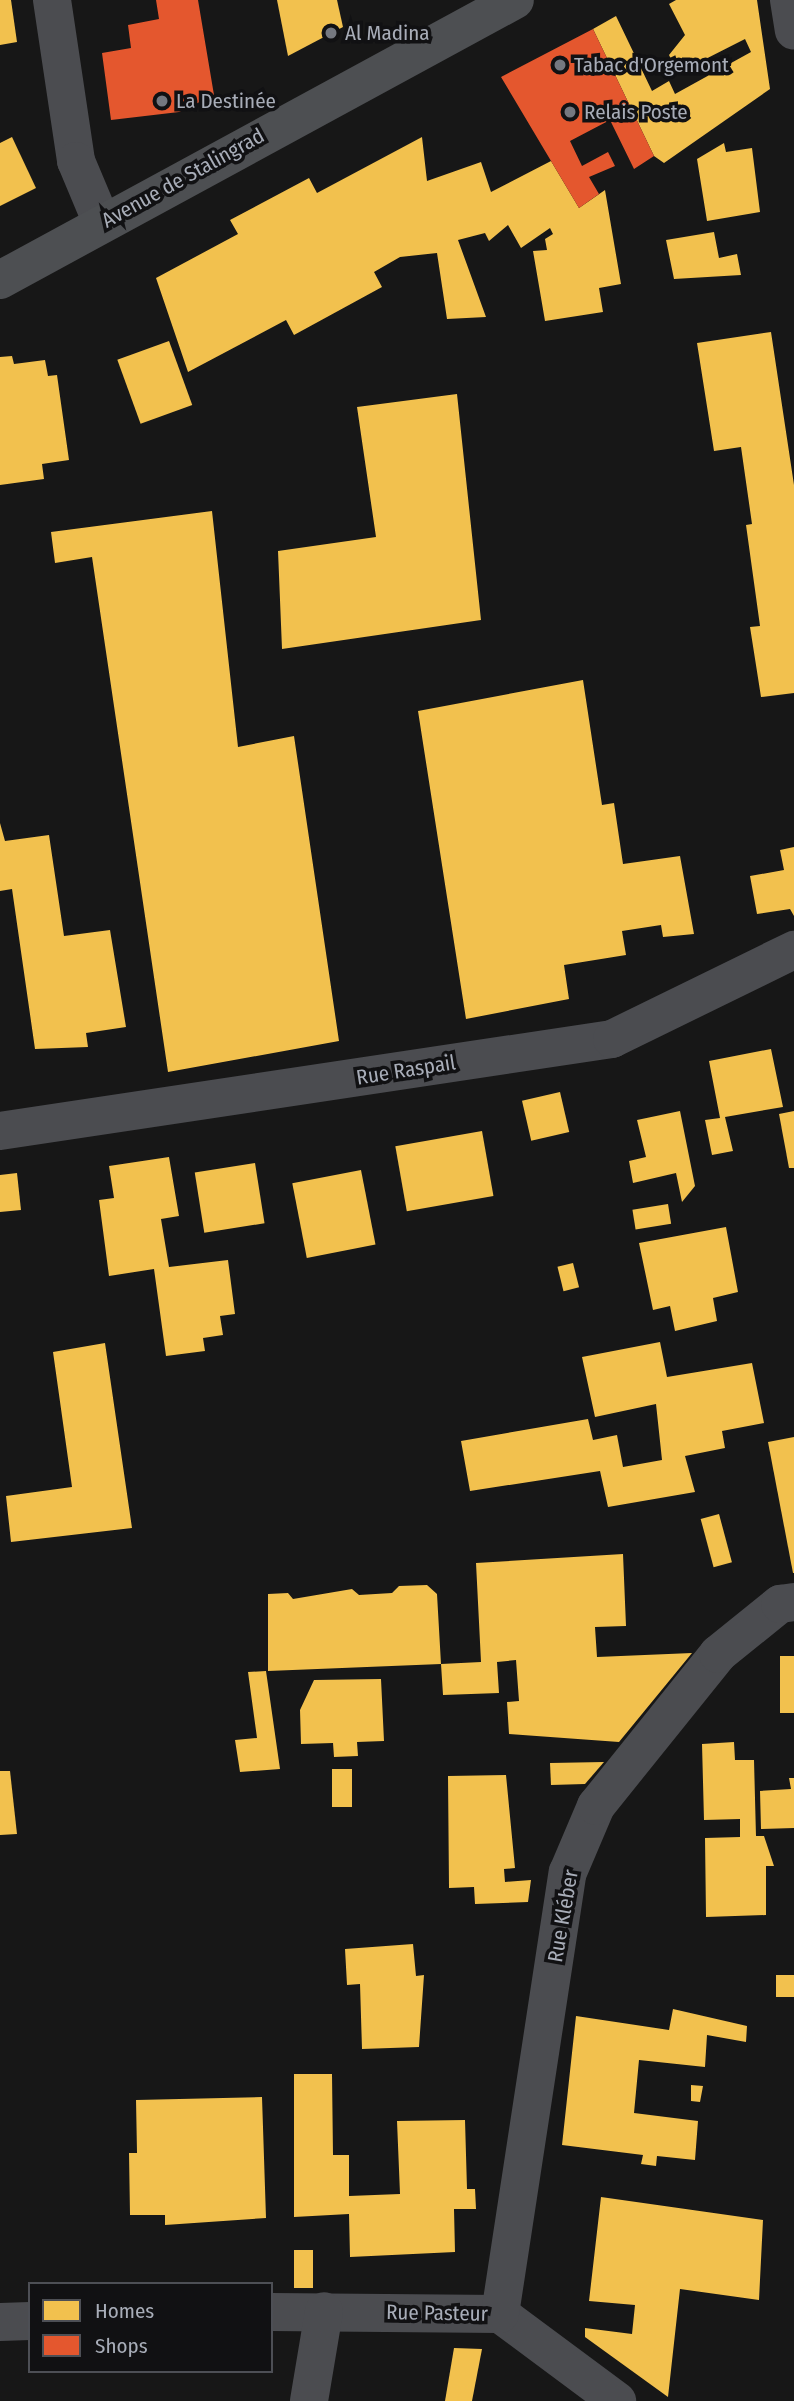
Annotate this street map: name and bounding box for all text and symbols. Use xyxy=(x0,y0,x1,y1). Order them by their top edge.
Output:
place label: Al Madina xyxy=(345,20,430,46)
marker: Al Madina xyxy=(323,25,339,41)
place label: Tabac d'Orgemont xyxy=(574,52,729,78)
marker: Tabac d'Orgemont xyxy=(552,57,568,73)
place label: La Destinée xyxy=(176,88,276,114)
marker: La Destinée xyxy=(154,93,170,109)
place label: Relais Poste xyxy=(584,99,688,125)
marker: Relais Poste xyxy=(562,104,578,120)
street label: Avenue de Stalingrad xyxy=(97,123,269,233)
street label: Rue Raspail xyxy=(355,1050,457,1090)
street label: Rue Kléber xyxy=(542,1868,584,1964)
legend xyxy=(28,2282,273,2373)
text: Homes xyxy=(95,2298,154,2324)
street label: Rue Pasteur xyxy=(386,2300,488,2326)
text: Shops xyxy=(95,2333,148,2359)

